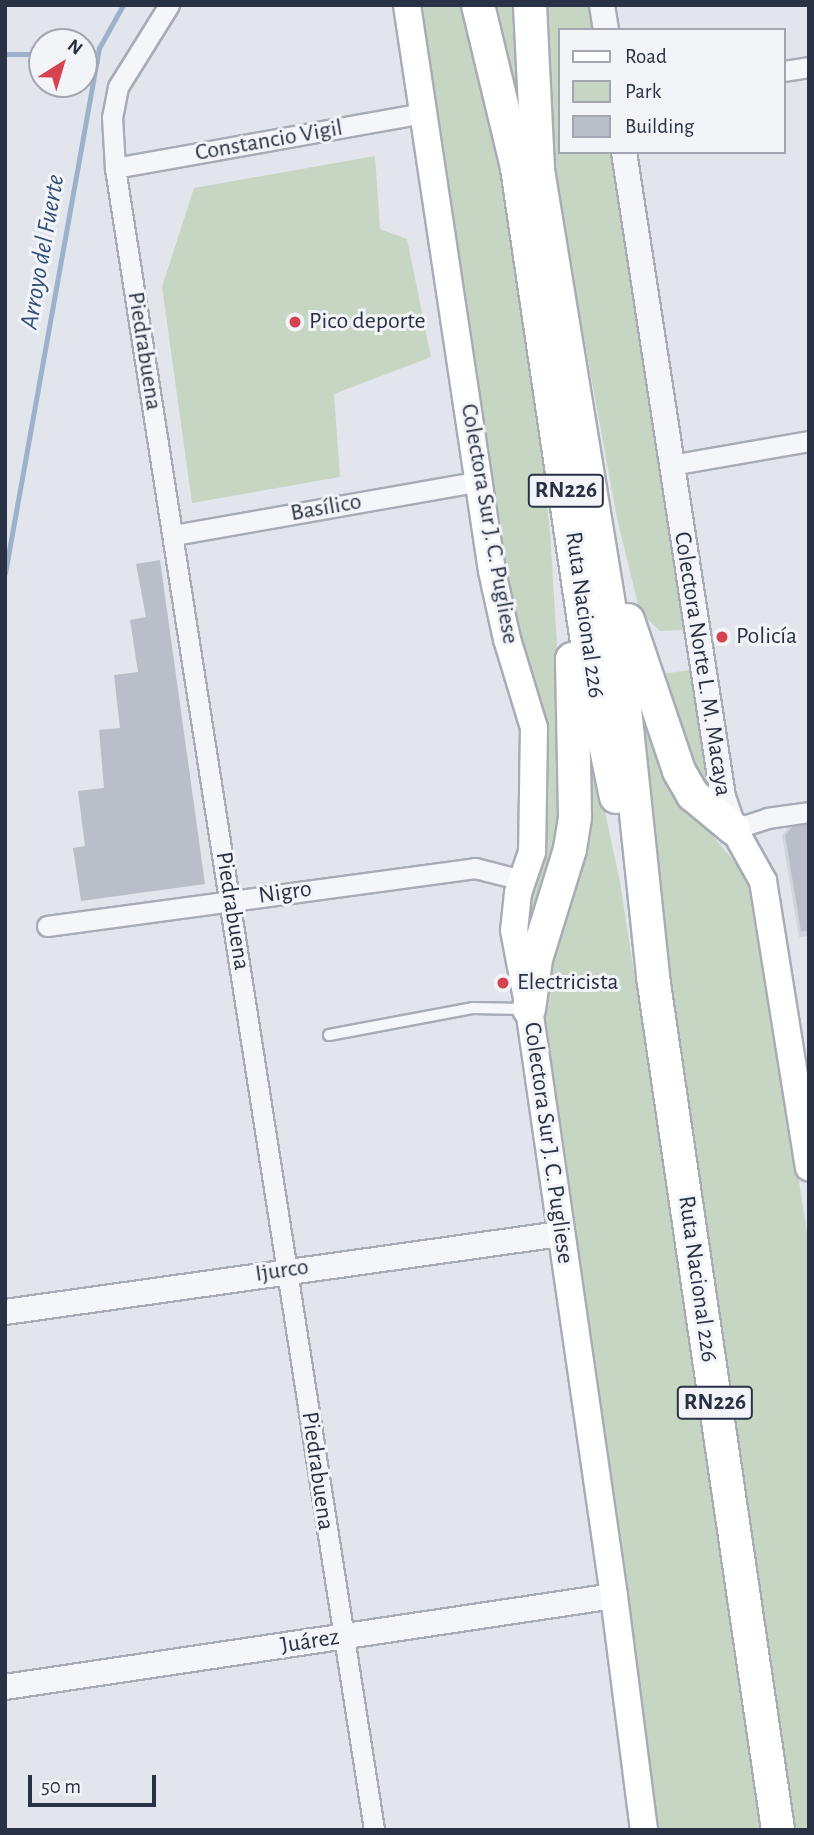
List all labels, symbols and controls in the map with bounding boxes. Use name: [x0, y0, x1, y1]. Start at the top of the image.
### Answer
north arrow: [28, 28, 98, 98]
legend: [558, 28, 786, 154]
text: N: [64, 36, 86, 59]
text: Road: [625, 46, 667, 67]
text: Park: [625, 81, 661, 102]
street label: Constancio Vigil: [193, 114, 345, 168]
text: Building: [625, 116, 694, 137]
water label: Arroyo del Fuerte: [14, 172, 72, 332]
street label: Piedrabuena: [120, 290, 168, 412]
place label: Pico deporte: [309, 308, 426, 336]
marker: Pico deporte: [287, 314, 303, 330]
street label: Colectora Sur J. C. Pugliese: [454, 402, 524, 646]
road number: RN226: [528, 471, 604, 510]
street label: Basílico: [288, 488, 364, 528]
street label: Ruta Nacional 226: [558, 530, 610, 700]
street label: Colectora Norte L. M. Macaya: [667, 530, 737, 798]
place label: Policía: [736, 623, 797, 651]
marker: Policía: [714, 629, 730, 645]
street label: Piedrabuena: [208, 850, 256, 972]
street label: Nigro: [257, 875, 313, 911]
place label: Electricista: [517, 969, 619, 997]
marker: Electricista: [495, 975, 511, 991]
street label: Colectora Sur J. C. Pugliese: [517, 1020, 579, 1266]
street label: Ruta Nacional 226: [671, 1194, 723, 1364]
street label: Ijurco: [253, 1253, 311, 1289]
road number: RN226: [676, 1384, 754, 1422]
street label: Piedrabuena: [294, 1410, 340, 1532]
street label: Juárez: [279, 1623, 341, 1661]
scale bar: [32, 1762, 159, 1806]
text: 50 m: [41, 1776, 81, 1797]

